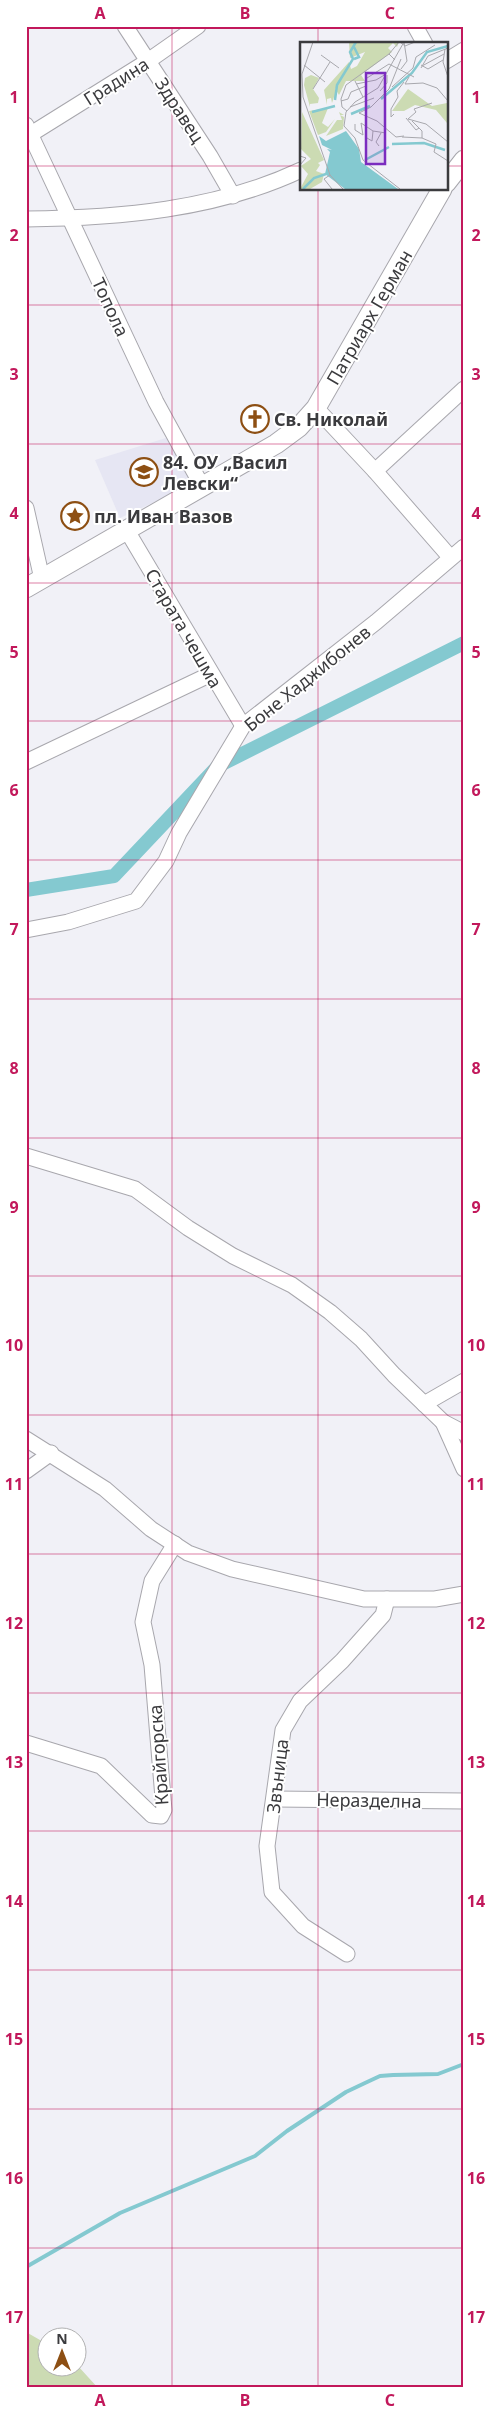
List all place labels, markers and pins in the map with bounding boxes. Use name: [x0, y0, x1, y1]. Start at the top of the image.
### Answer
church icon: Св. Николай: [240, 404, 270, 434]
place label: Св. Николай: [274, 407, 388, 431]
place label: 84. ОУ „Васил Левски“: [163, 450, 288, 495]
school or university icon: 84. ОУ „Васил Левски“: [129, 457, 159, 487]
place icon: пл. Иван Вазов: [60, 501, 90, 531]
place label: пл. Иван Вазов: [94, 504, 233, 528]

